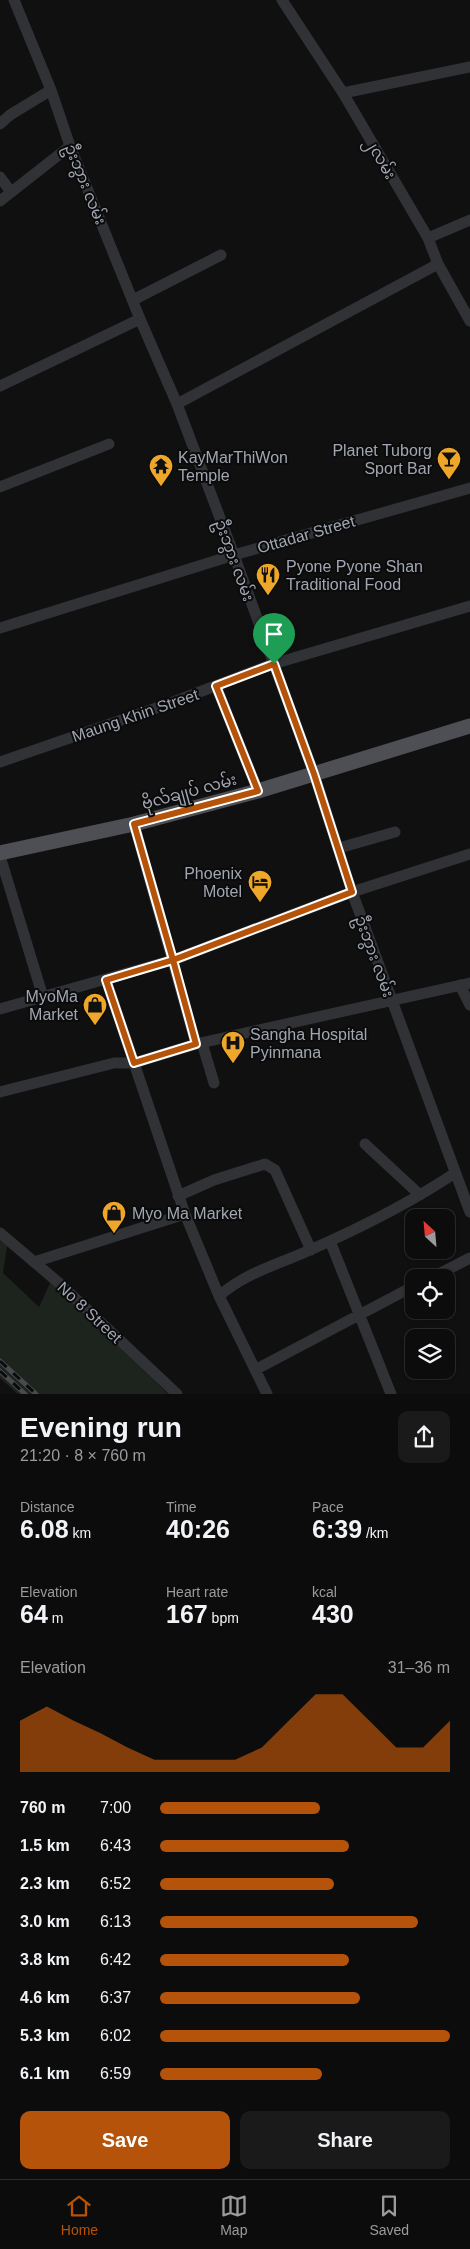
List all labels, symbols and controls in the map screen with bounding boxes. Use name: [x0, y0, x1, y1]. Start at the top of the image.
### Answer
street label: ၂လမ်း: [358, 133, 402, 185]
street label: ဦးဘွား လမ်း: [57, 140, 112, 229]
place label: Planet Tuborg Sport Bar: [332, 442, 433, 477]
bar icon: Planet Tuborg Sport Bar: [436, 446, 462, 480]
place label: KayMarThiWon Temple: [178, 449, 288, 484]
temple icon: KayMarThiWon Temple: [148, 453, 174, 487]
street label: Ottadar Street: [255, 512, 357, 557]
street label: ဦးဘွား လမ်း: [207, 516, 260, 605]
place label: Pyone Pyone Shan Traditional Food: [286, 558, 423, 593]
restaurant icon: Pyone Pyone Shan Traditional Food: [255, 562, 281, 596]
pin: [253, 613, 295, 664]
icon: arrive: [260, 620, 288, 648]
street label: Maung Khin Street: [70, 686, 201, 745]
street label: ဗိုလ်ချုပ် လမ်း: [139, 768, 240, 818]
place label: Phoenix Motel: [184, 865, 242, 900]
hotel icon: Phoenix Motel: [247, 869, 273, 903]
street label: ဦးဘွား လမ်း: [347, 912, 400, 1001]
place label: MyoMa Market: [26, 988, 79, 1023]
shop icon: MyoMa Market: [82, 992, 108, 1026]
place label: Sangha Hospital Pyinmana: [250, 1026, 367, 1061]
hospital icon: Sangha Hospital Pyinmana: [220, 1030, 246, 1064]
shop icon: Myo Ma Market: [101, 1200, 127, 1234]
place label: Myo Ma Market: [132, 1205, 243, 1222]
north arrow: [405, 1209, 455, 1259]
map controls: [405, 1209, 455, 1379]
button: locate: [405, 1269, 455, 1319]
street label: No 8 Street: [54, 1279, 125, 1347]
button: layers: [405, 1329, 455, 1379]
button: share: [398, 1411, 450, 1463]
text: Evening run: [20, 1412, 182, 1443]
text: 21:20 · 8 × 760 m: [20, 1447, 146, 1464]
text: Distance: [20, 1499, 74, 1515]
text: Time: [166, 1499, 197, 1515]
text: Pace: [312, 1499, 344, 1515]
text: 6.08: [20, 1515, 69, 1543]
text: 40:26: [166, 1515, 230, 1543]
text: 6:39: [312, 1515, 362, 1543]
text: km: [69, 1525, 91, 1541]
text: /km: [362, 1525, 389, 1541]
text: Elevation: [20, 1584, 78, 1600]
text: Heart rate: [166, 1584, 228, 1600]
text: kcal: [312, 1584, 337, 1600]
text: 64: [20, 1600, 48, 1628]
text: 167: [166, 1600, 208, 1628]
text: 430: [312, 1600, 354, 1628]
text: m: [48, 1610, 63, 1626]
text: bpm: [208, 1610, 239, 1626]
text: Elevation: [20, 1659, 86, 1676]
text: 31–36 m: [388, 1659, 450, 1676]
text: 760 m: [20, 1799, 65, 1816]
text: 7:00: [100, 1799, 131, 1816]
text: 1.5 km: [20, 1837, 70, 1854]
text: 6:43: [100, 1837, 131, 1854]
text: 2.3 km: [20, 1875, 70, 1892]
text: 6:52: [100, 1875, 131, 1892]
text: 3.0 km: [20, 1913, 70, 1930]
text: 6:13: [100, 1913, 131, 1930]
text: 3.8 km: [20, 1951, 70, 1968]
text: 6:42: [100, 1951, 131, 1968]
text: 4.6 km: [20, 1989, 70, 2006]
text: 6:37: [100, 1989, 131, 2006]
text: 5.3 km: [20, 2027, 70, 2044]
text: 6:02: [100, 2027, 131, 2044]
text: 6.1 km: [20, 2065, 70, 2082]
text: 6:59: [100, 2065, 131, 2082]
button: Save: [20, 2111, 230, 2169]
button: Share: [240, 2111, 450, 2169]
tab: Home: [61, 2192, 98, 2238]
tab: Map: [220, 2192, 248, 2238]
tab: Saved: [369, 2192, 409, 2238]

